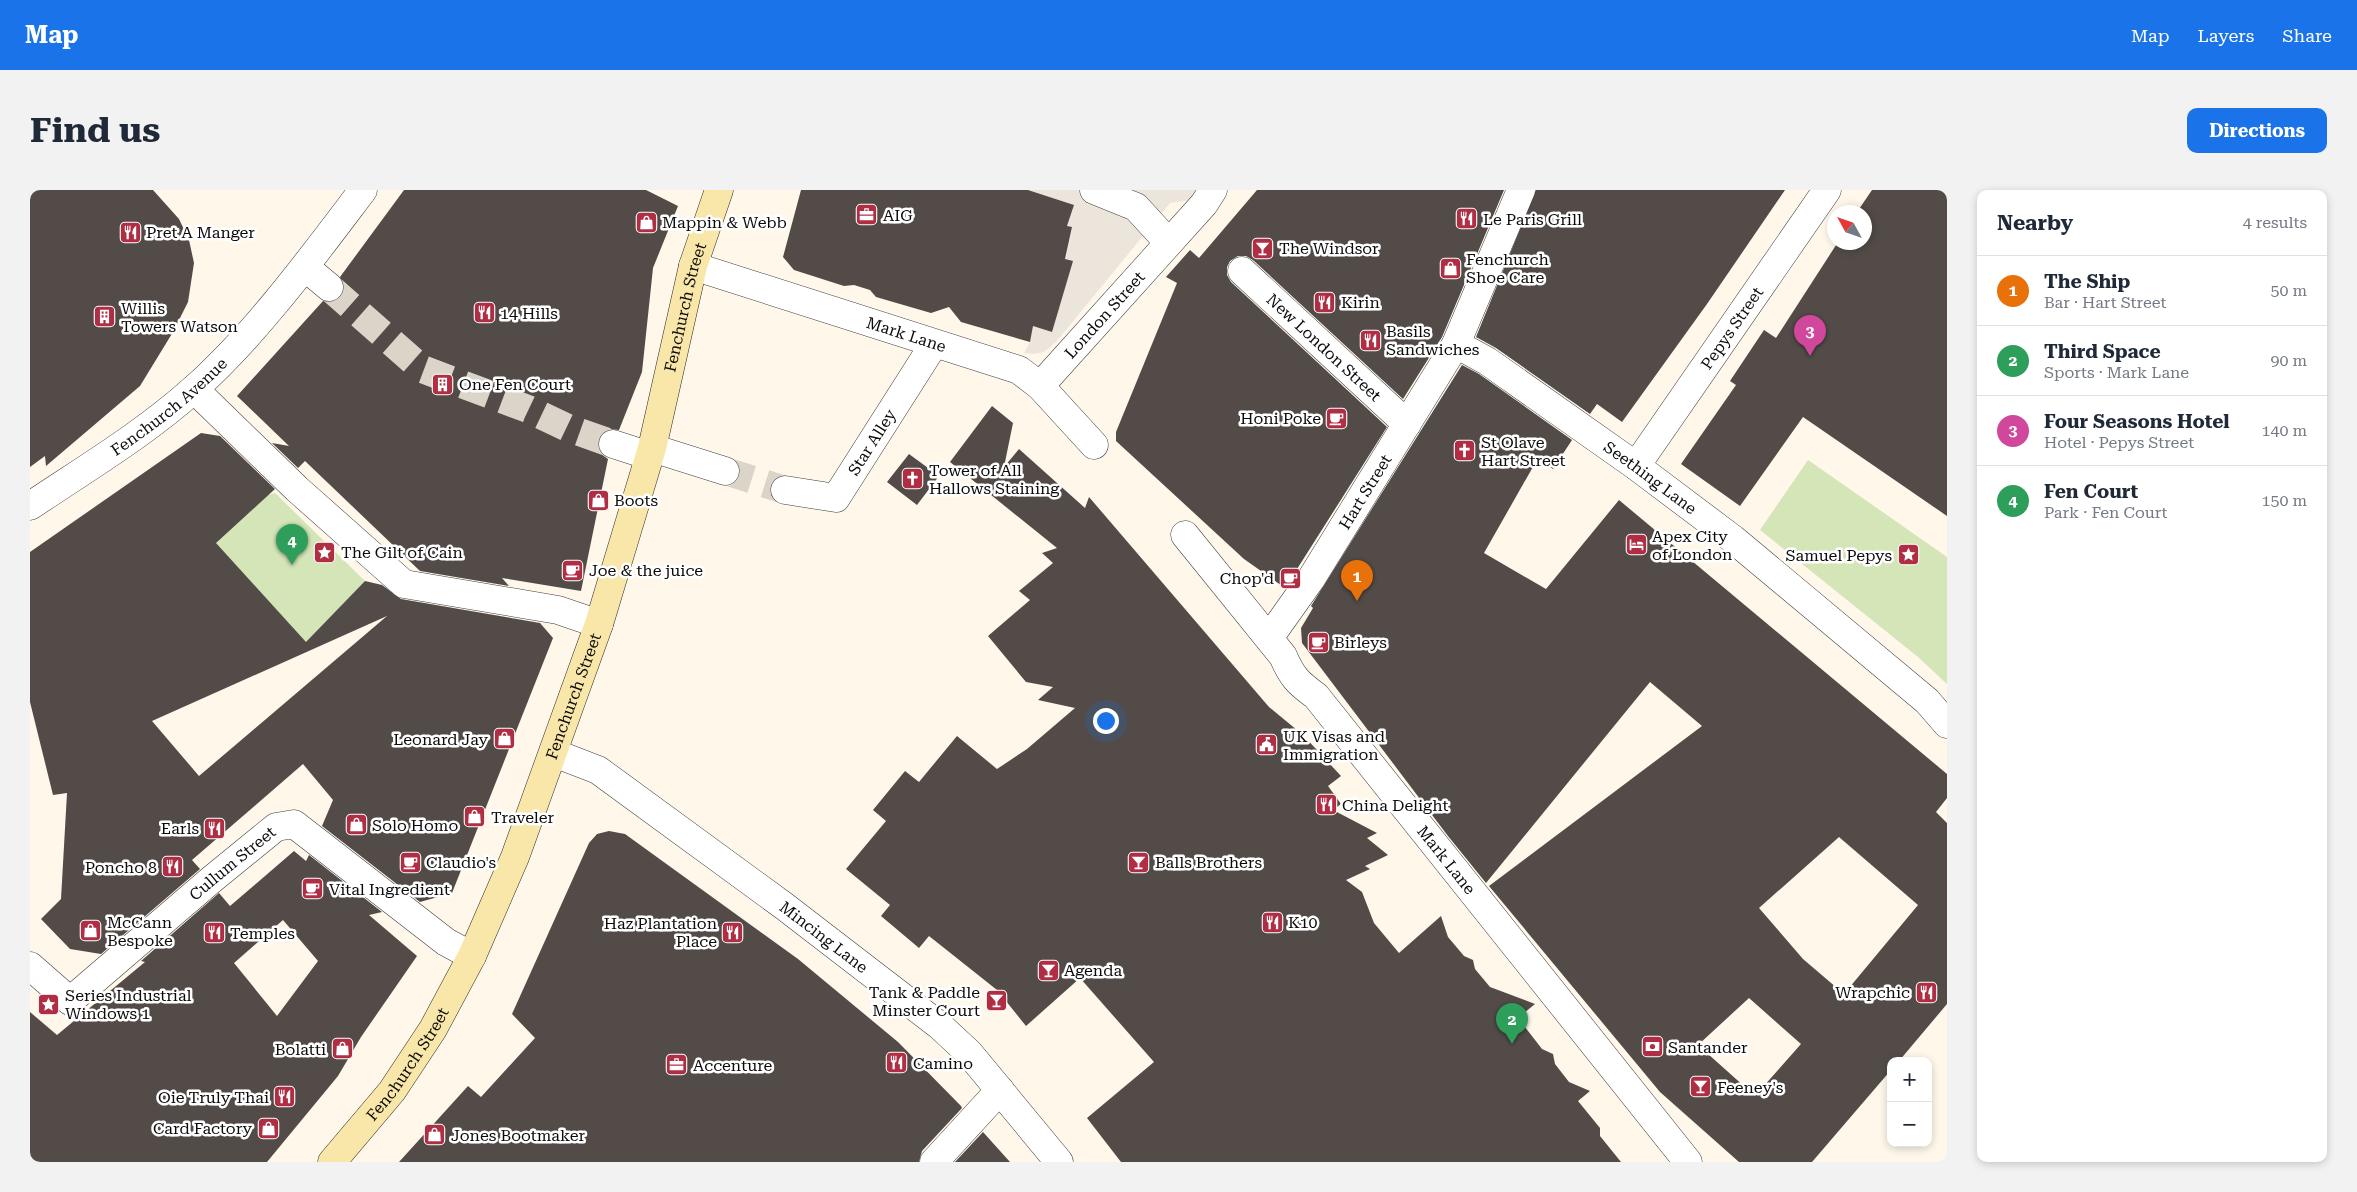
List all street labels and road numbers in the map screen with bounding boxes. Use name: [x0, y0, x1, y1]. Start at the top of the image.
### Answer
street label: Fenchurch Street: [660, 240, 710, 374]
street label: London Street: [1061, 268, 1149, 362]
street label: Pepys Street: [1697, 283, 1767, 373]
street label: New London Street: [1263, 290, 1385, 405]
street label: Mark Lane: [864, 313, 949, 356]
street label: Fenchurch Avenue: [107, 354, 231, 460]
street label: Star Alley: [844, 405, 900, 479]
street label: Seething Lane: [1600, 437, 1700, 518]
street label: Hart Street: [1335, 451, 1396, 533]
street label: Fenchurch Street: [542, 631, 605, 762]
street label: Cullum Street: [185, 822, 279, 904]
street label: Mark Lane: [1413, 822, 1480, 898]
street label: Mincing Lane: [776, 897, 872, 977]
street label: Fenchurch Street: [362, 1004, 453, 1124]

